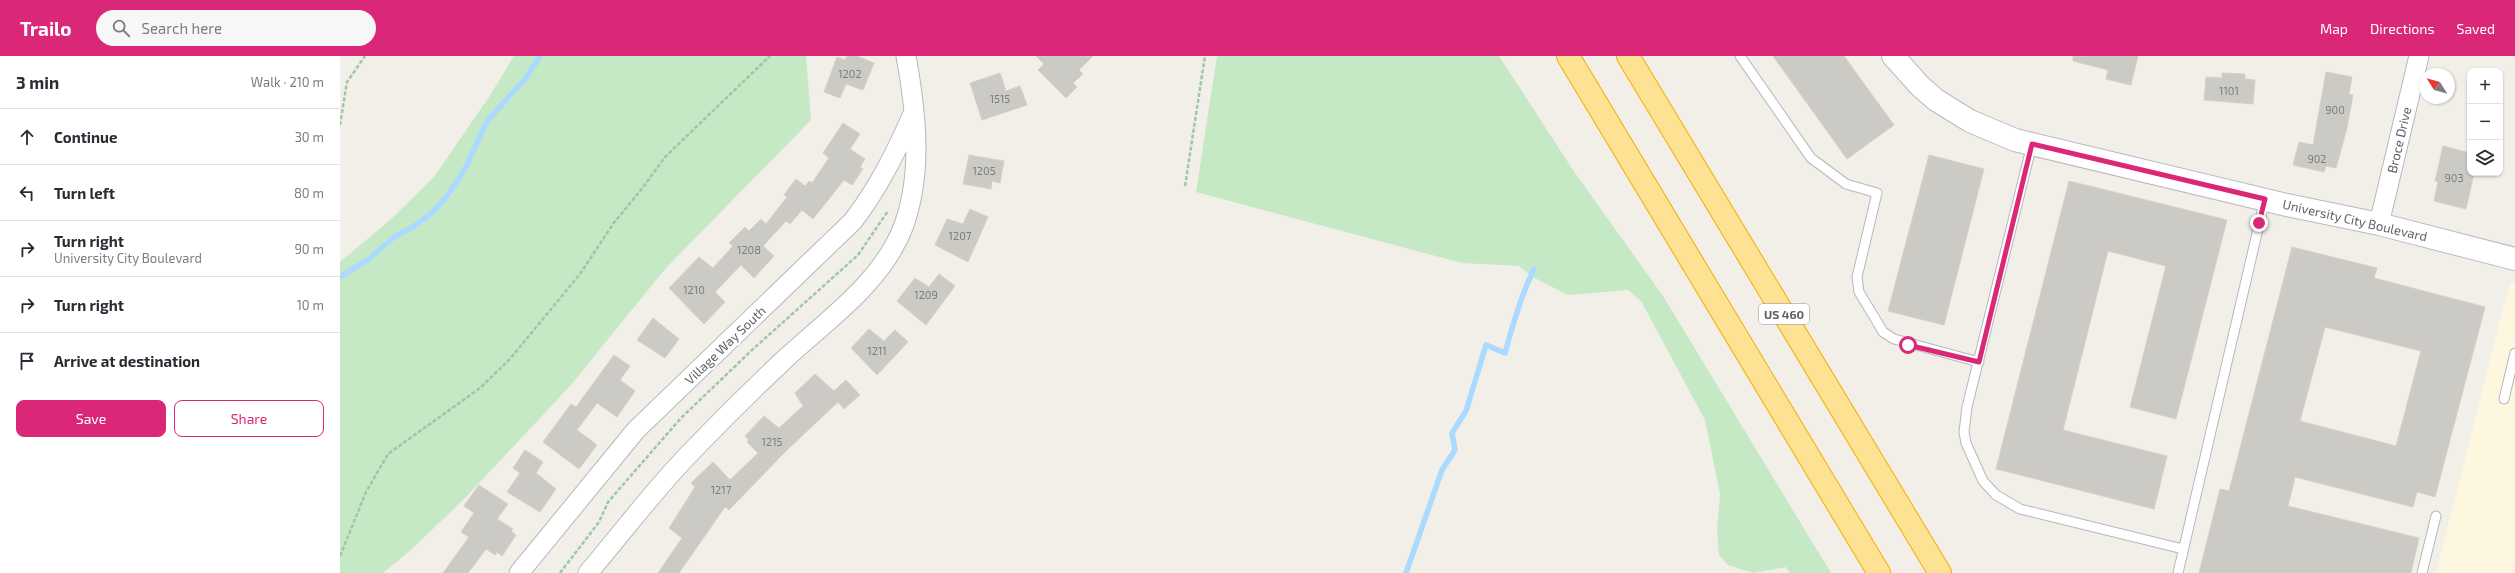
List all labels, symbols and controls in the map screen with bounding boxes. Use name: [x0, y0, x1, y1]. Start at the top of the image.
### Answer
search box: [96, 10, 376, 46]
text: Trailo: [20, 17, 72, 40]
icon: search: [110, 17, 132, 39]
text: Search here: [142, 19, 222, 37]
text: Map: [2320, 20, 2348, 37]
text: Directions: [2370, 20, 2435, 37]
text: Saved: [2457, 20, 2495, 37]
house number: 1202: [838, 67, 862, 80]
north arrow: [2419, 68, 2455, 104]
map controls: [2467, 68, 2503, 176]
button: +: [2467, 68, 2503, 104]
text: 3 min: [16, 72, 59, 92]
text: Walk · 210 m: [251, 74, 324, 90]
house number: 1101: [2219, 84, 2239, 97]
house number: 1515: [990, 92, 1010, 105]
house number: 900: [2325, 103, 2345, 116]
button: −: [2467, 104, 2503, 140]
street label: Broce Drive: [2384, 105, 2414, 175]
icon: ahead: [16, 126, 38, 148]
text: Continue: [54, 128, 117, 146]
text: 30 m: [295, 129, 324, 145]
button: layers: [2467, 140, 2503, 176]
house number: 902: [2307, 152, 2327, 165]
house number: 1205: [972, 164, 996, 177]
house number: 903: [2444, 171, 2464, 184]
icon: left: [16, 182, 38, 204]
text: Turn left: [54, 184, 115, 202]
text: 80 m: [294, 185, 324, 201]
street label: University City Boulevard: [2281, 196, 2429, 244]
route end: [2250, 214, 2268, 232]
house number: 1207: [949, 229, 972, 242]
text: Turn right: [54, 232, 124, 250]
icon: right: [16, 238, 38, 260]
text: 90 m: [294, 241, 324, 257]
house number: 1208: [737, 243, 761, 256]
text: University City Boulevard: [54, 250, 202, 266]
house number: 1210: [683, 283, 705, 296]
house number: 1209: [914, 288, 938, 301]
icon: right: [16, 294, 38, 316]
text: Turn right: [54, 296, 124, 314]
text: 10 m: [297, 297, 324, 313]
street label: Village Way South: [681, 302, 769, 388]
road number: US 460: [1759, 304, 1809, 324]
route start: [1899, 336, 1917, 354]
house number: 1211: [867, 344, 887, 357]
icon: arrive: [16, 350, 38, 372]
text: Arrive at destination: [54, 352, 200, 370]
button: Save: [16, 400, 166, 437]
button: Share: [174, 400, 324, 437]
house number: 1215: [762, 435, 783, 448]
house number: 1217: [711, 483, 732, 496]

